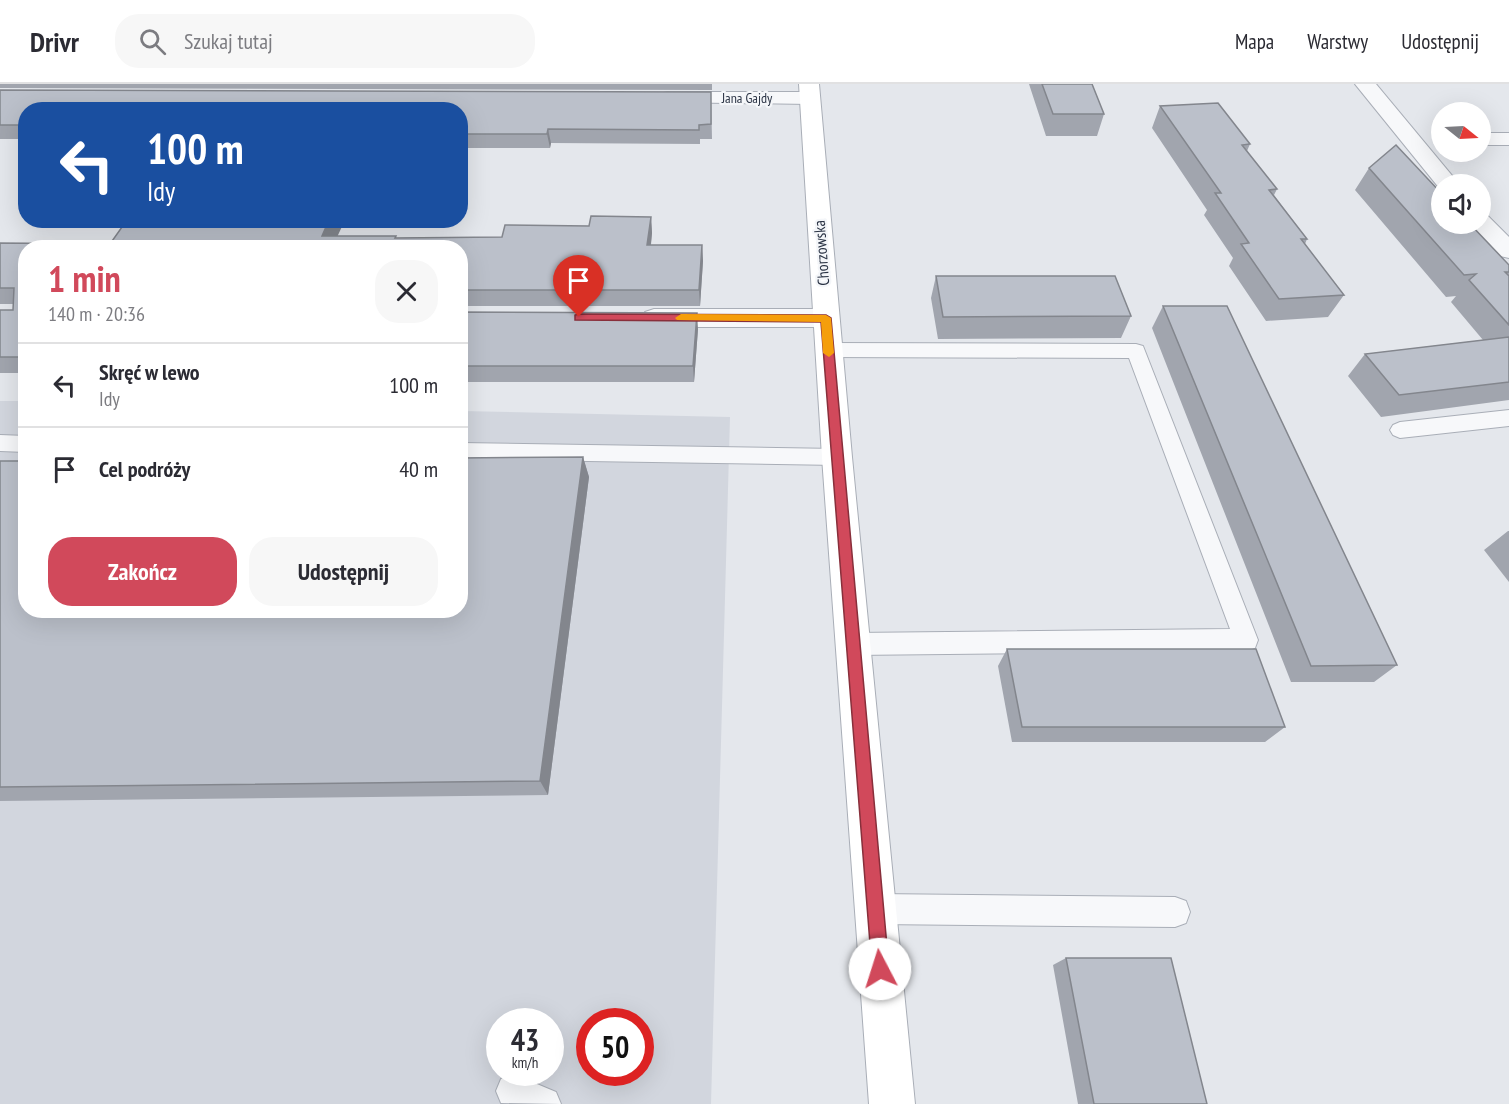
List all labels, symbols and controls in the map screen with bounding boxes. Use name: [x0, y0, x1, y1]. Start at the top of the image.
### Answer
search box: [115, 14, 535, 68]
text: Drivr: [30, 23, 79, 60]
icon: search: [136, 25, 169, 58]
text: Szukaj tutaj: [184, 27, 273, 55]
text: Mapa: [1235, 28, 1274, 55]
text: Warstwy: [1307, 28, 1368, 55]
text: Udostępnij: [1401, 28, 1479, 55]
street label: Jana Gajdy: [721, 89, 773, 107]
north arrow: [1431, 102, 1491, 162]
map controls: [1431, 102, 1491, 234]
text: 100 m: [147, 121, 244, 176]
icon: left: [48, 126, 126, 204]
text: Idy: [147, 174, 175, 208]
button: sound: [1431, 174, 1491, 234]
street label: Chorzowska: [809, 220, 833, 286]
text: 1 min: [48, 255, 121, 302]
pin: [553, 255, 604, 317]
button: close: [375, 260, 438, 323]
icon: arrive: [562, 264, 595, 297]
text: 140 m · 20:36: [48, 301, 145, 327]
text: Skręć w lewo: [99, 358, 200, 386]
icon: left: [48, 369, 81, 402]
text: 100 m: [389, 371, 438, 399]
text: Idy: [99, 386, 120, 412]
icon: arrive: [48, 453, 81, 486]
text: Cel podróży: [99, 455, 190, 483]
text: 40 m: [399, 455, 438, 483]
button: Zakończ: [48, 537, 237, 606]
button: Udostępnij: [249, 537, 438, 606]
position arrow: [848, 937, 912, 1001]
speed limit sign: 50: [576, 1008, 654, 1086]
text: 43: [511, 1020, 539, 1059]
text: km/h: [512, 1053, 538, 1072]

